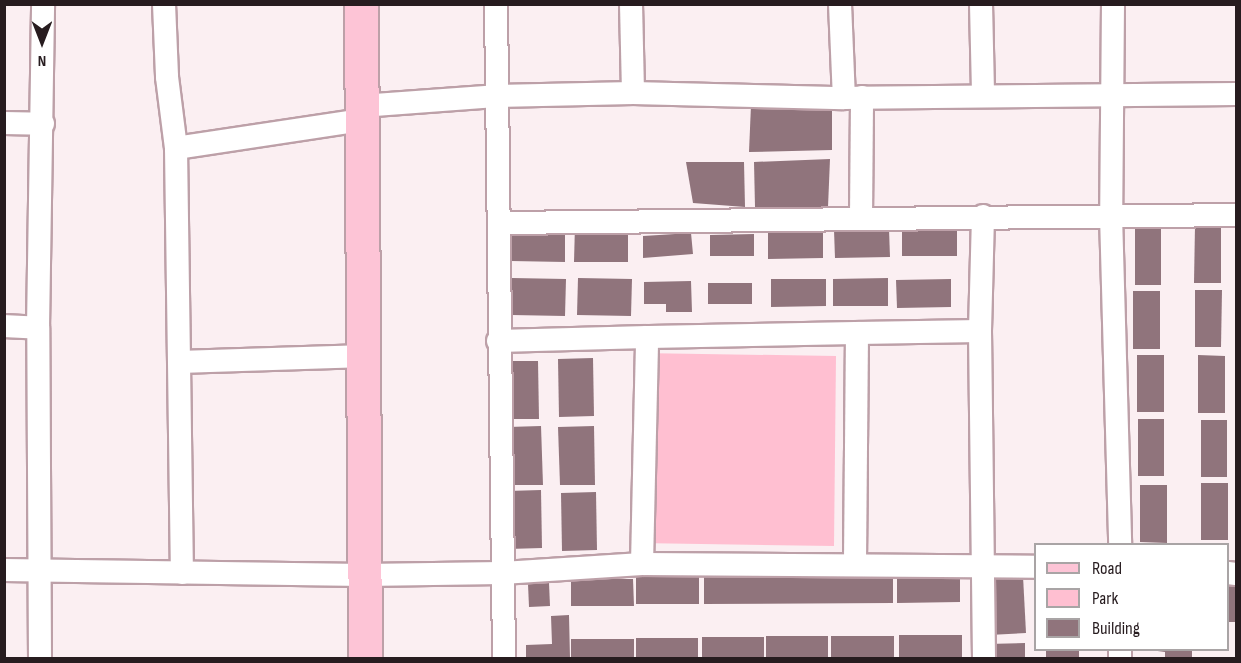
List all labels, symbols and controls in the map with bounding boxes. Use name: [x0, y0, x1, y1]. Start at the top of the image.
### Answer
north arrow: [12, 12, 72, 72]
text: N: [38, 51, 46, 70]
legend: [1034, 543, 1229, 651]
text: Road: [1092, 558, 1122, 579]
text: Park: [1092, 588, 1118, 609]
text: Building: [1092, 618, 1140, 639]

